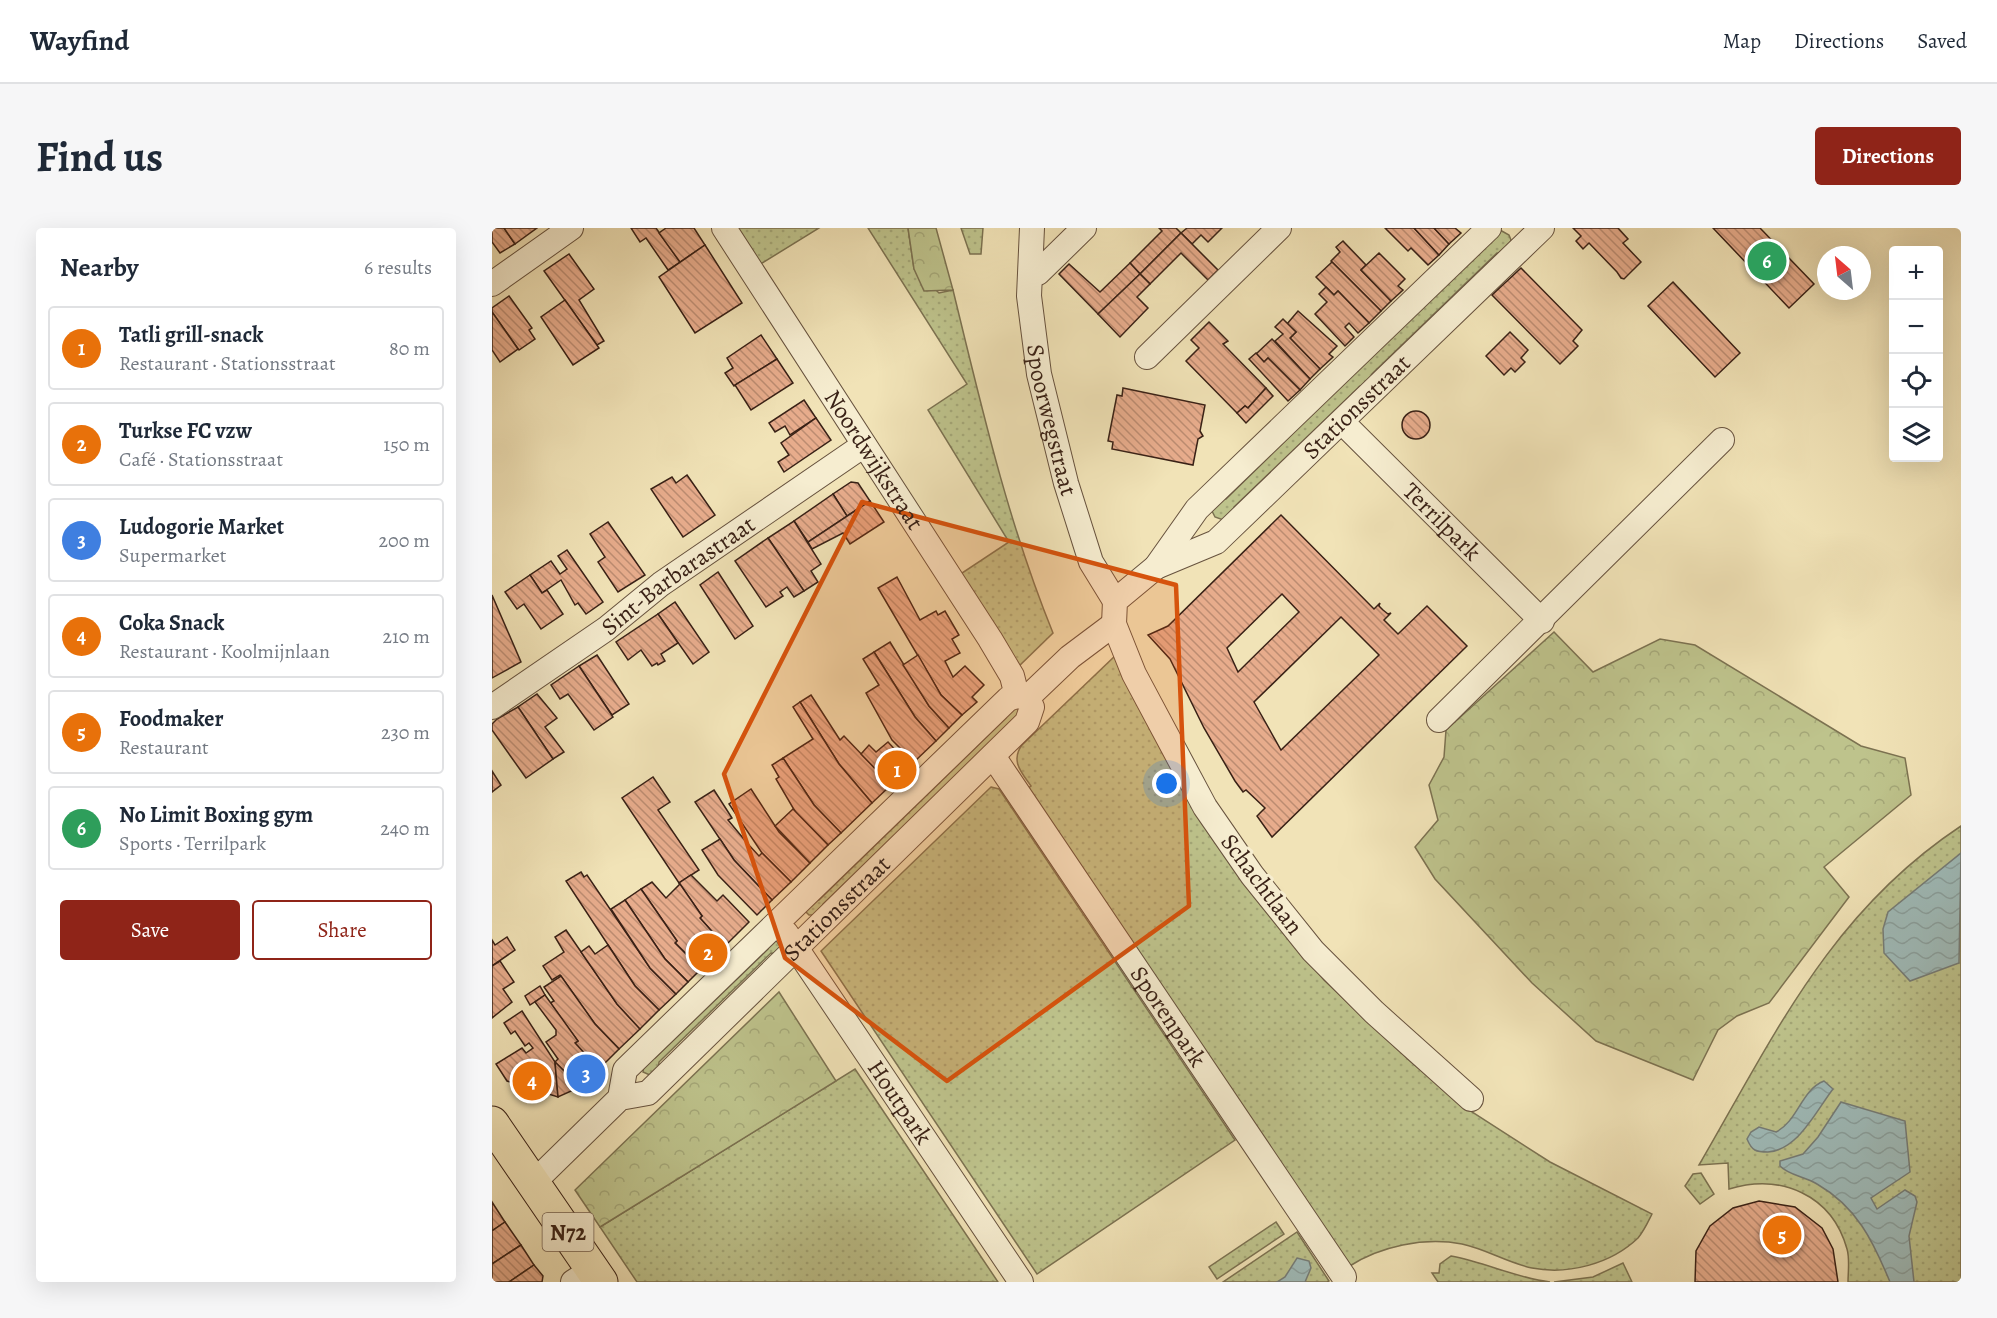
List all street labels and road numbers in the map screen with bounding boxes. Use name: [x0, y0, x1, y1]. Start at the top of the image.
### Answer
street label: Spoorwegstraat: [1019, 342, 1085, 500]
street label: Stationsstraat: [1296, 347, 1417, 466]
street label: Noordwijkstraat: [817, 383, 931, 536]
street label: Terrilpark: [1396, 475, 1488, 568]
street label: Sint-Barbarastraat: [594, 508, 761, 643]
street label: Schachtlaan: [1213, 827, 1311, 941]
street label: Stationsstraat: [776, 849, 897, 968]
street label: Sporenpark: [1123, 960, 1214, 1073]
street label: Houtpark: [860, 1054, 940, 1151]
road number: N72: [542, 1213, 593, 1251]

